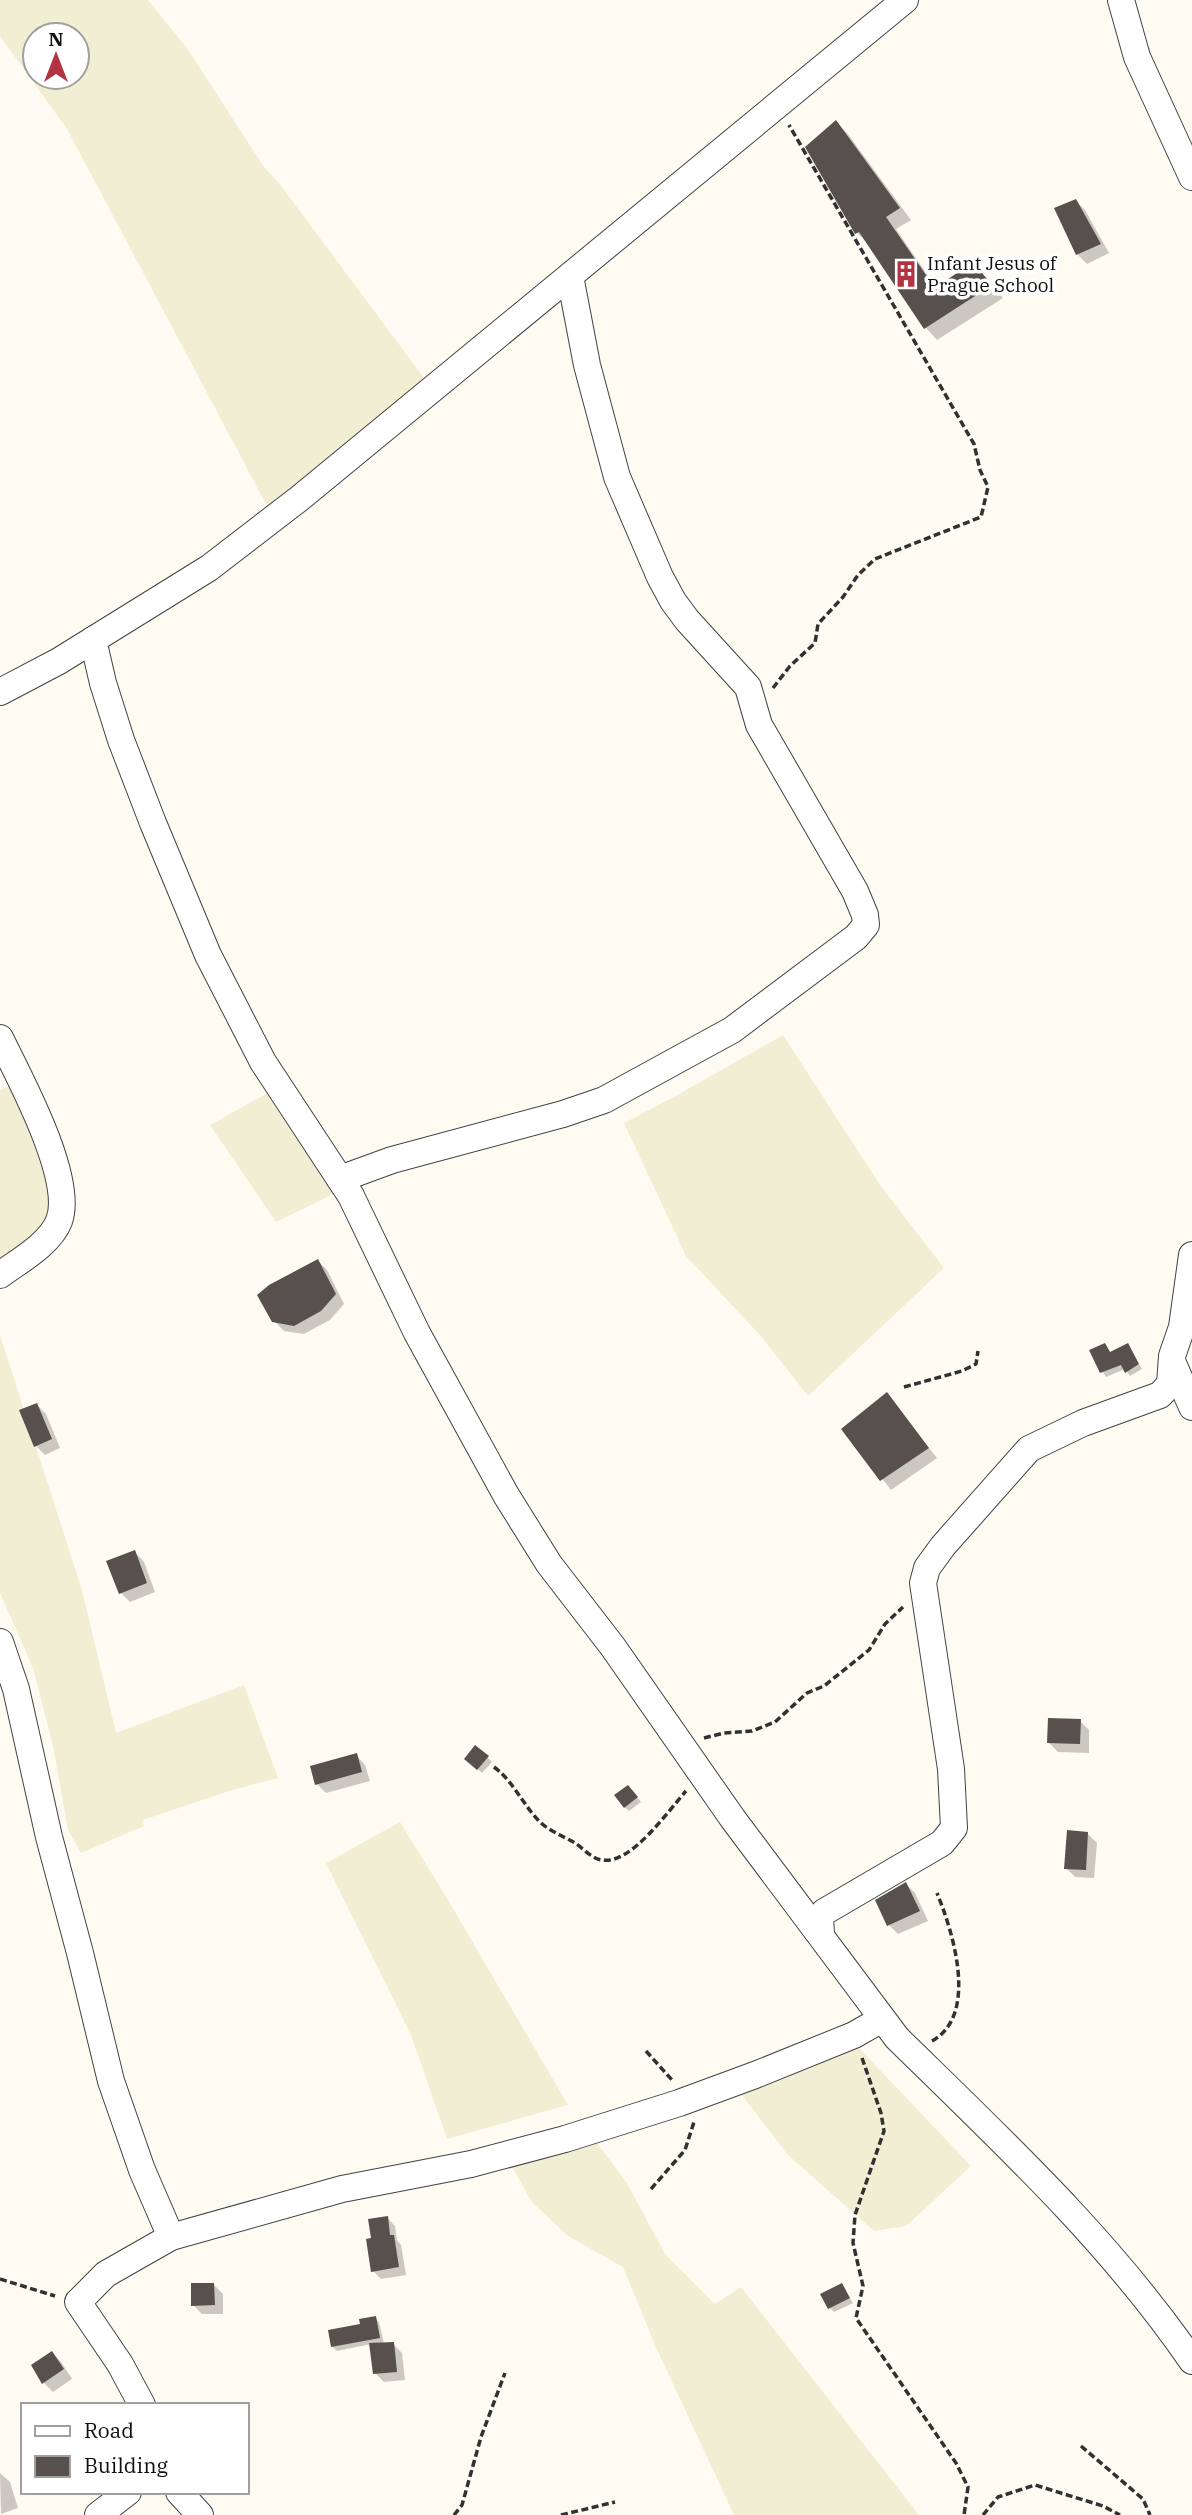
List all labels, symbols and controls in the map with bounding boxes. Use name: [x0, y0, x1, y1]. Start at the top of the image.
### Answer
north arrow: [21, 21, 91, 91]
text: N: [48, 27, 64, 51]
place label: Infant Jesus of Prague School: [927, 251, 1058, 297]
building icon: Infant Jesus of Prague School: [891, 259, 921, 289]
legend: [21, 2403, 248, 2494]
text: Road: [84, 2416, 134, 2444]
text: Building: [84, 2451, 169, 2479]

